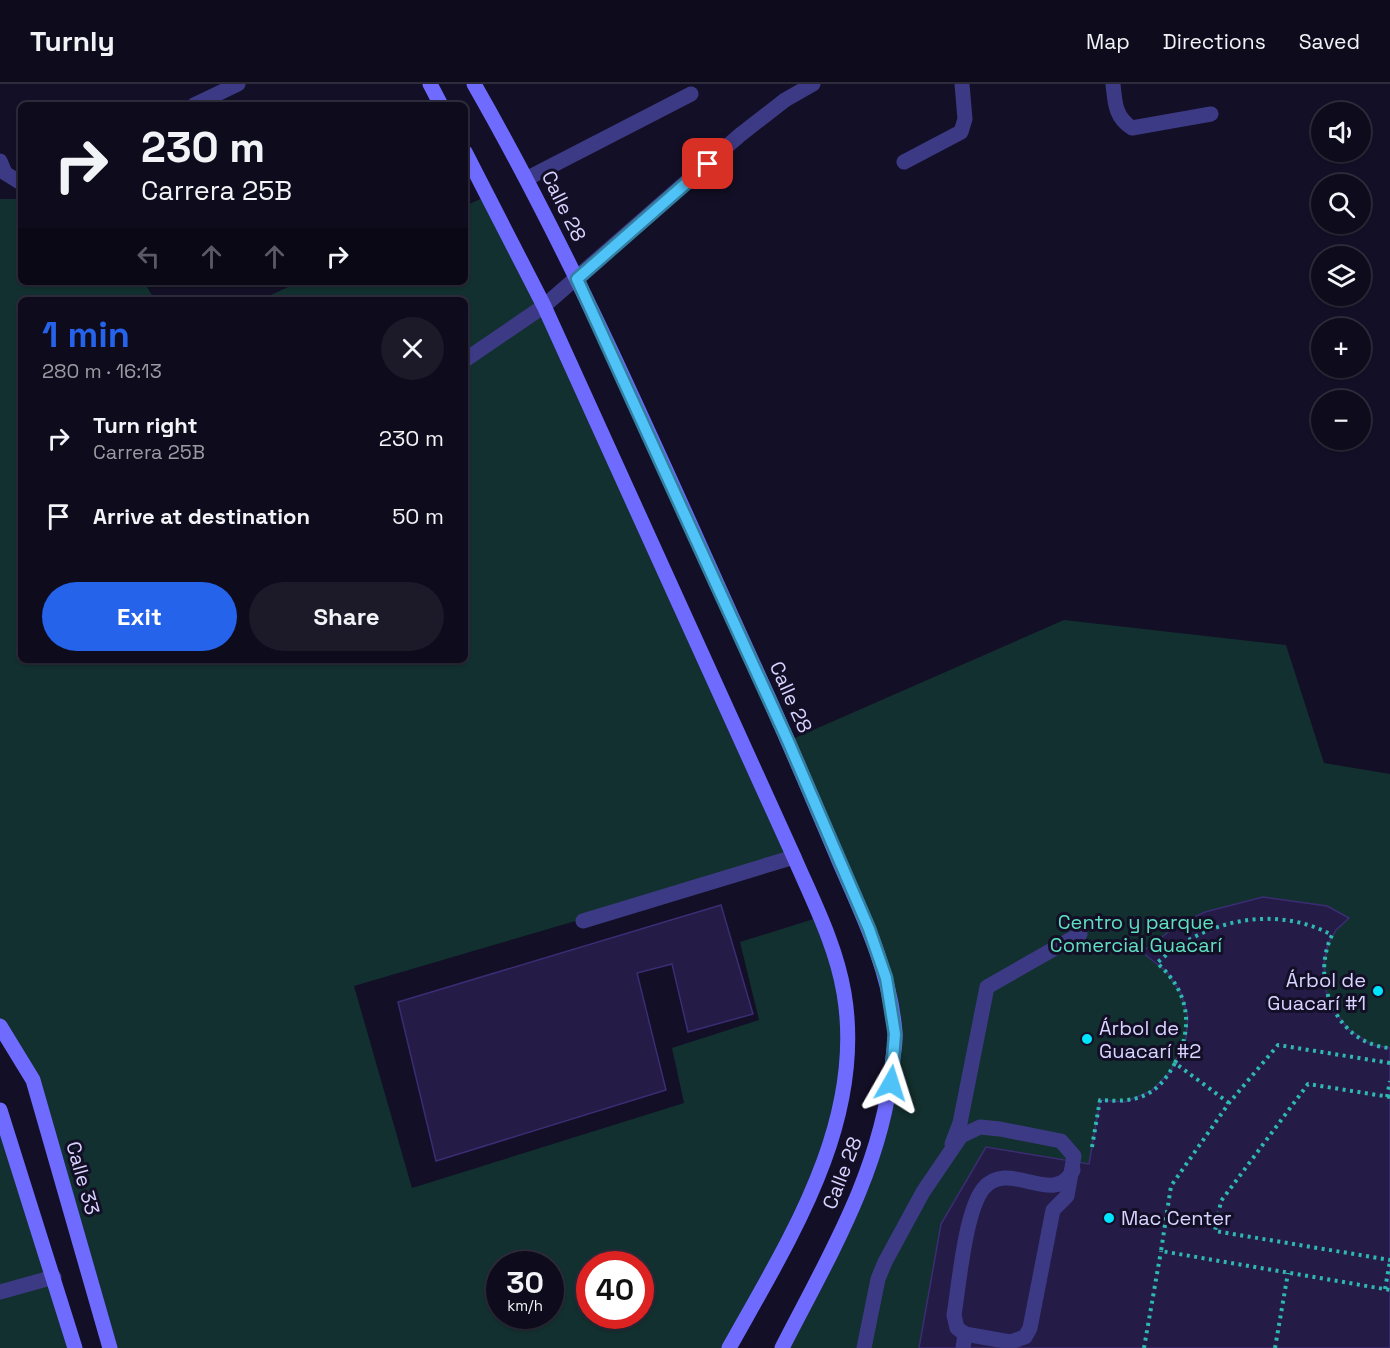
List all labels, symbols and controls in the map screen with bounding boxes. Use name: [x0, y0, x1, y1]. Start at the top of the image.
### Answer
text: Turnly: [30, 23, 115, 59]
text: Map: [1086, 28, 1130, 55]
text: Directions: [1163, 28, 1266, 55]
text: Saved: [1299, 28, 1360, 55]
map controls: [1311, 102, 1371, 450]
button: sound: [1311, 102, 1371, 162]
text: 230 m: [141, 121, 265, 174]
icon: right: [42, 126, 120, 204]
pin: [682, 138, 733, 189]
icon: arrive: [691, 147, 724, 180]
street label: Calle 28: [536, 166, 592, 246]
text: Carrera 25B: [141, 173, 292, 208]
button: search: [1311, 174, 1371, 234]
icon: left: [132, 240, 165, 273]
icon: ahead: [195, 240, 228, 273]
icon: ahead: [258, 240, 291, 273]
icon: right: [321, 240, 354, 273]
button: layers: [1311, 246, 1371, 306]
text: 1 min: [42, 312, 130, 358]
button: close: [381, 317, 444, 380]
button: +: [1311, 318, 1371, 378]
text: 280 m · 16:13: [42, 358, 162, 384]
button: −: [1311, 390, 1371, 450]
text: Turn right: [93, 411, 198, 439]
icon: right: [42, 422, 75, 455]
text: 230 m: [379, 424, 444, 452]
text: Carrera 25B: [93, 439, 205, 465]
icon: arrive: [42, 500, 75, 533]
text: Arrive at destination: [93, 502, 310, 530]
text: 50 m: [392, 502, 444, 530]
button: Exit: [42, 582, 237, 651]
button: Share: [249, 582, 444, 651]
street label: Calle 28: [764, 657, 818, 737]
park label: Centro y parque Comercial Guacarí: [1050, 909, 1222, 958]
place label: Árbol de Guacarí #1: [1267, 967, 1366, 1016]
marker: Árbol de Guacarí #1: [1371, 984, 1385, 998]
place label: Árbol de Guacarí #2: [1099, 1015, 1201, 1064]
marker: Árbol de Guacarí #2: [1080, 1032, 1094, 1046]
position arrow: [859, 1051, 923, 1115]
street label: Calle 28: [816, 1133, 868, 1213]
street label: Calle 33: [60, 1138, 106, 1218]
place label: Mac Center: [1121, 1205, 1232, 1231]
marker: Mac Center: [1102, 1211, 1116, 1225]
speed limit sign: 40: [576, 1251, 654, 1329]
text: 30: [506, 1263, 544, 1302]
text: km/h: [507, 1296, 543, 1315]

